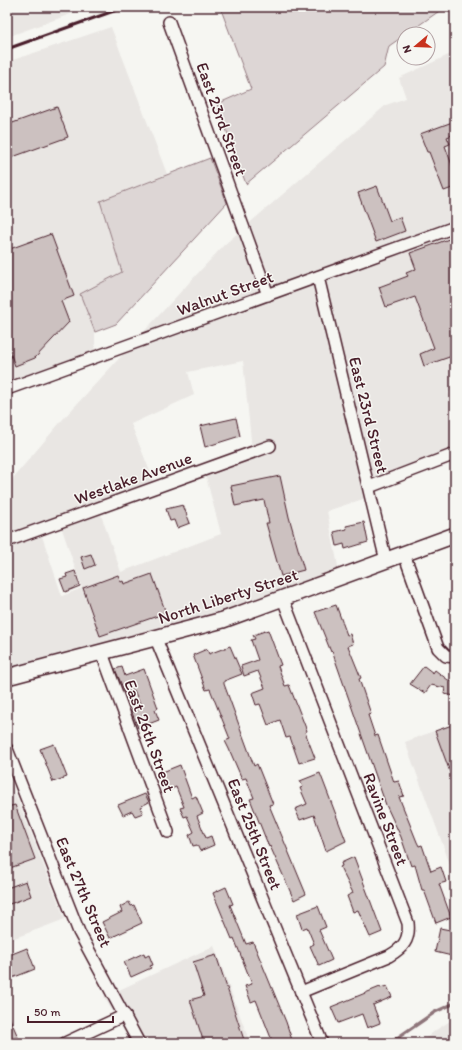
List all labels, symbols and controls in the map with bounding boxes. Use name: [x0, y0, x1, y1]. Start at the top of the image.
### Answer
north arrow: [396, 26, 436, 66]
text: N: [400, 43, 414, 55]
street label: East 23rd Street: [192, 59, 252, 179]
street label: Walnut Street: [174, 266, 276, 320]
street label: East 23rd Street: [345, 355, 393, 475]
street label: Westlake Avenue: [71, 447, 195, 509]
street label: North Liberty Street: [155, 564, 301, 628]
street label: East 26th Street: [120, 677, 180, 795]
street label: Ravine Street: [359, 770, 413, 869]
street label: East 25th Street: [224, 775, 286, 893]
street label: East 27th Street: [52, 834, 116, 950]
scale bar: [28, 998, 113, 1024]
text: 50 m: [34, 1005, 60, 1019]

